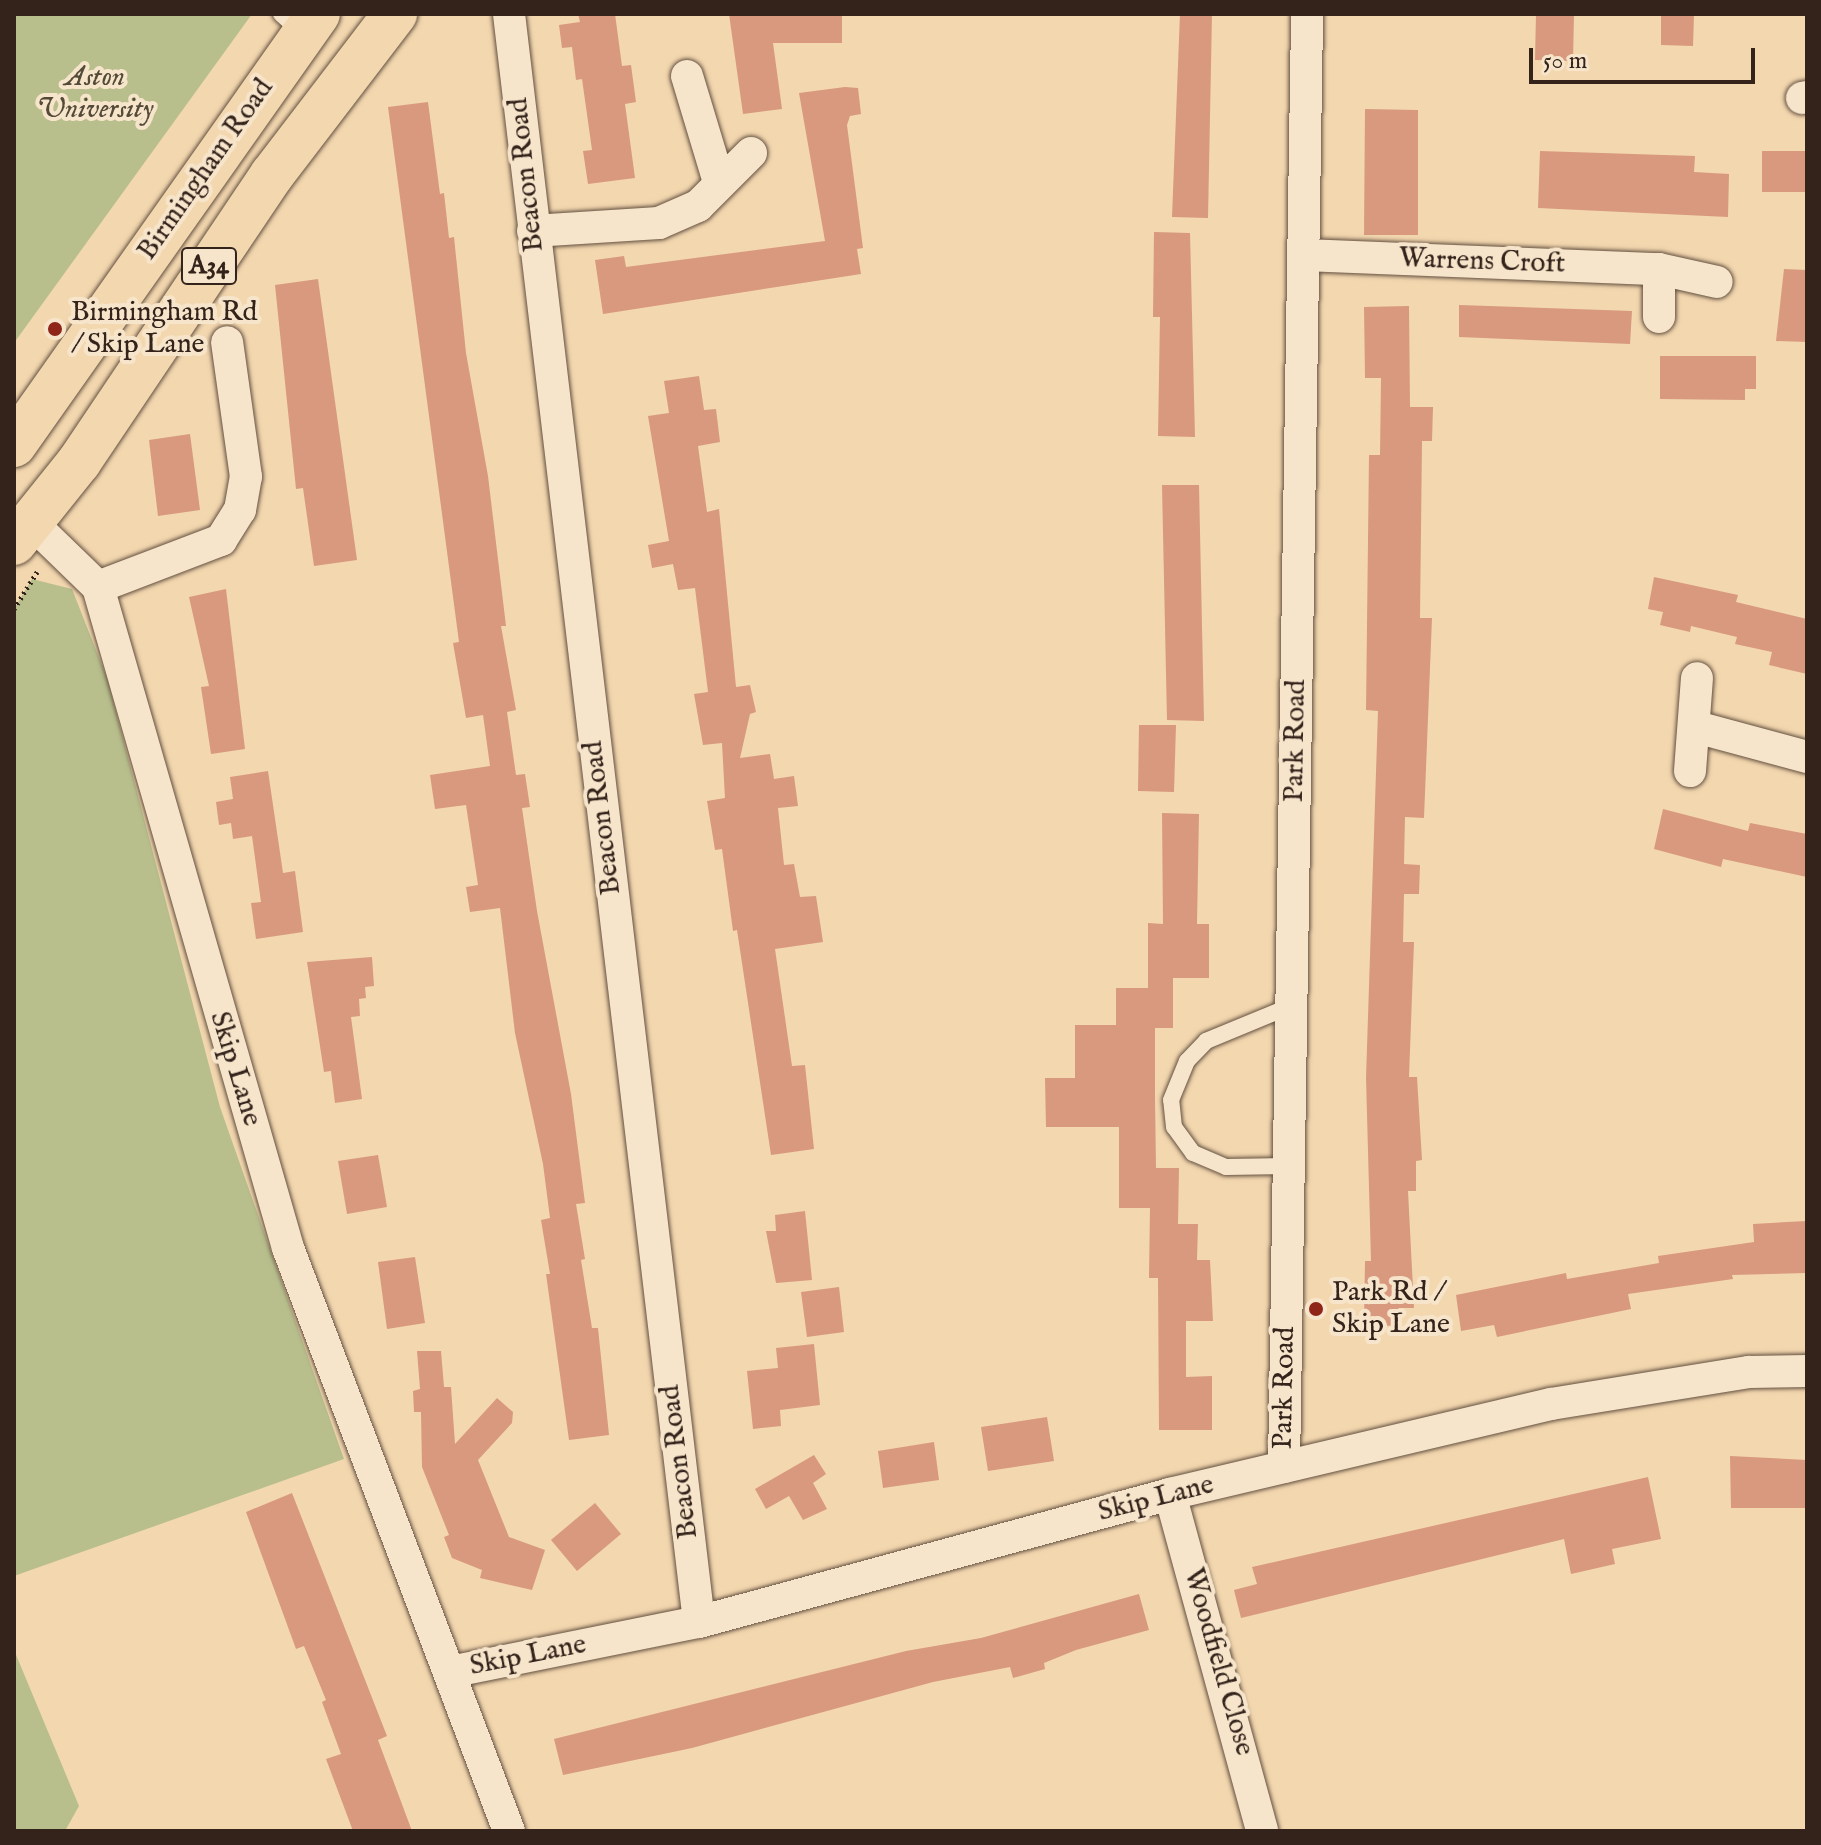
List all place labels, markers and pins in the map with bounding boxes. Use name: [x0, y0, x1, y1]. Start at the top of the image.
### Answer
place label: Birmingham Rd / Skip Lane: [71, 296, 257, 362]
marker: Birmingham Rd / Skip Lane: [46, 320, 64, 338]
place label: Park Rd / Skip Lane: [1332, 1276, 1450, 1342]
marker: Park Rd / Skip Lane: [1307, 1300, 1325, 1318]

